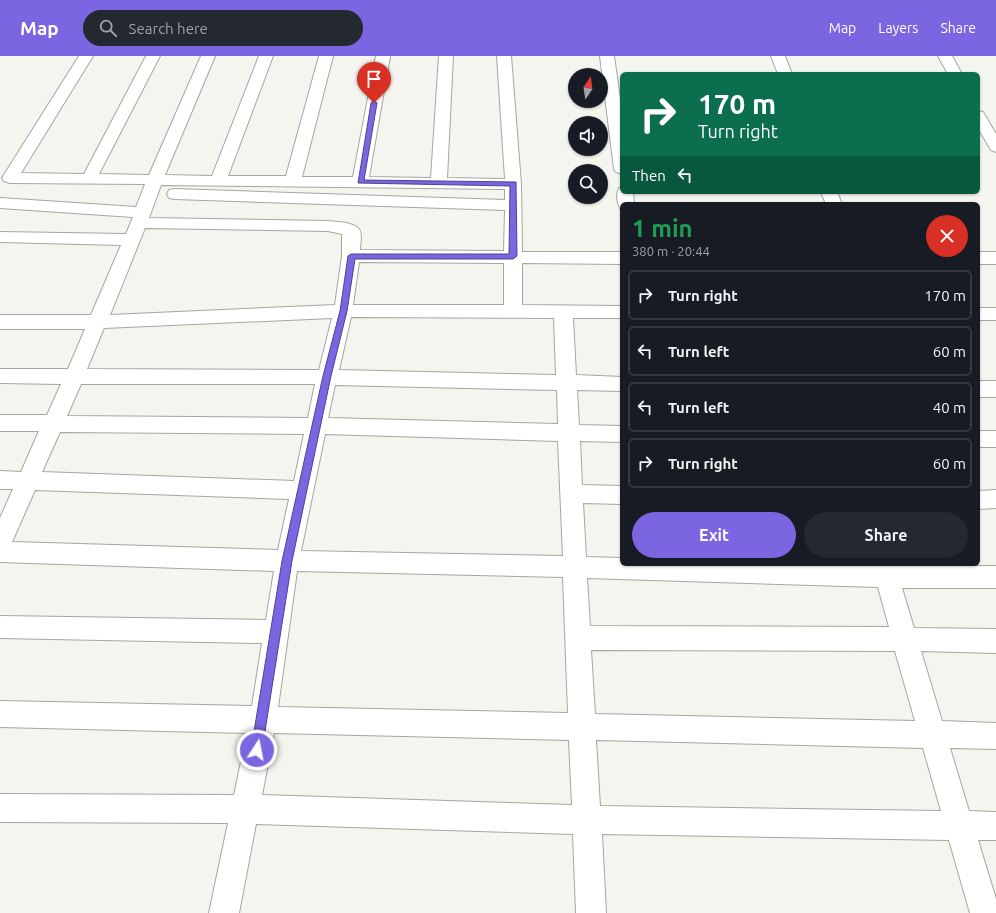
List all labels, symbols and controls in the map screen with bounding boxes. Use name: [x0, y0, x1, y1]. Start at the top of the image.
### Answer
search box: [83, 10, 363, 46]
text: Map: [20, 17, 59, 39]
icon: search: [97, 17, 119, 39]
text: Search here: [129, 20, 208, 37]
text: Map: [829, 20, 856, 36]
text: Layers: [878, 20, 918, 36]
text: Share: [940, 20, 976, 36]
pin: [357, 62, 391, 103]
icon: arrive: [363, 68, 385, 90]
north arrow: [568, 68, 608, 108]
map controls: [568, 68, 608, 204]
icon: right: [632, 88, 684, 140]
text: 170 m: [698, 88, 776, 119]
button: sound: [568, 116, 608, 156]
text: Turn right: [698, 121, 778, 141]
button: search: [568, 164, 608, 204]
icon: left: [674, 164, 696, 186]
text: Then: [632, 167, 666, 184]
text: 1 min: [632, 215, 693, 242]
button: close: [926, 215, 968, 257]
text: 380 m · 20:44: [632, 244, 710, 258]
icon: right: [634, 284, 656, 306]
text: Turn right: [668, 287, 738, 304]
text: 170 m: [924, 287, 966, 304]
icon: left: [634, 340, 656, 362]
text: Turn left: [668, 343, 729, 360]
text: 60 m: [933, 343, 966, 360]
icon: left: [634, 396, 656, 418]
text: Turn left: [668, 399, 729, 416]
text: 40 m: [933, 399, 966, 416]
icon: right: [634, 452, 656, 474]
text: Turn right: [668, 455, 738, 472]
text: 60 m: [933, 455, 966, 472]
button: Exit: [632, 512, 796, 558]
button: Share: [804, 512, 968, 558]
position arrow: [236, 729, 278, 771]

